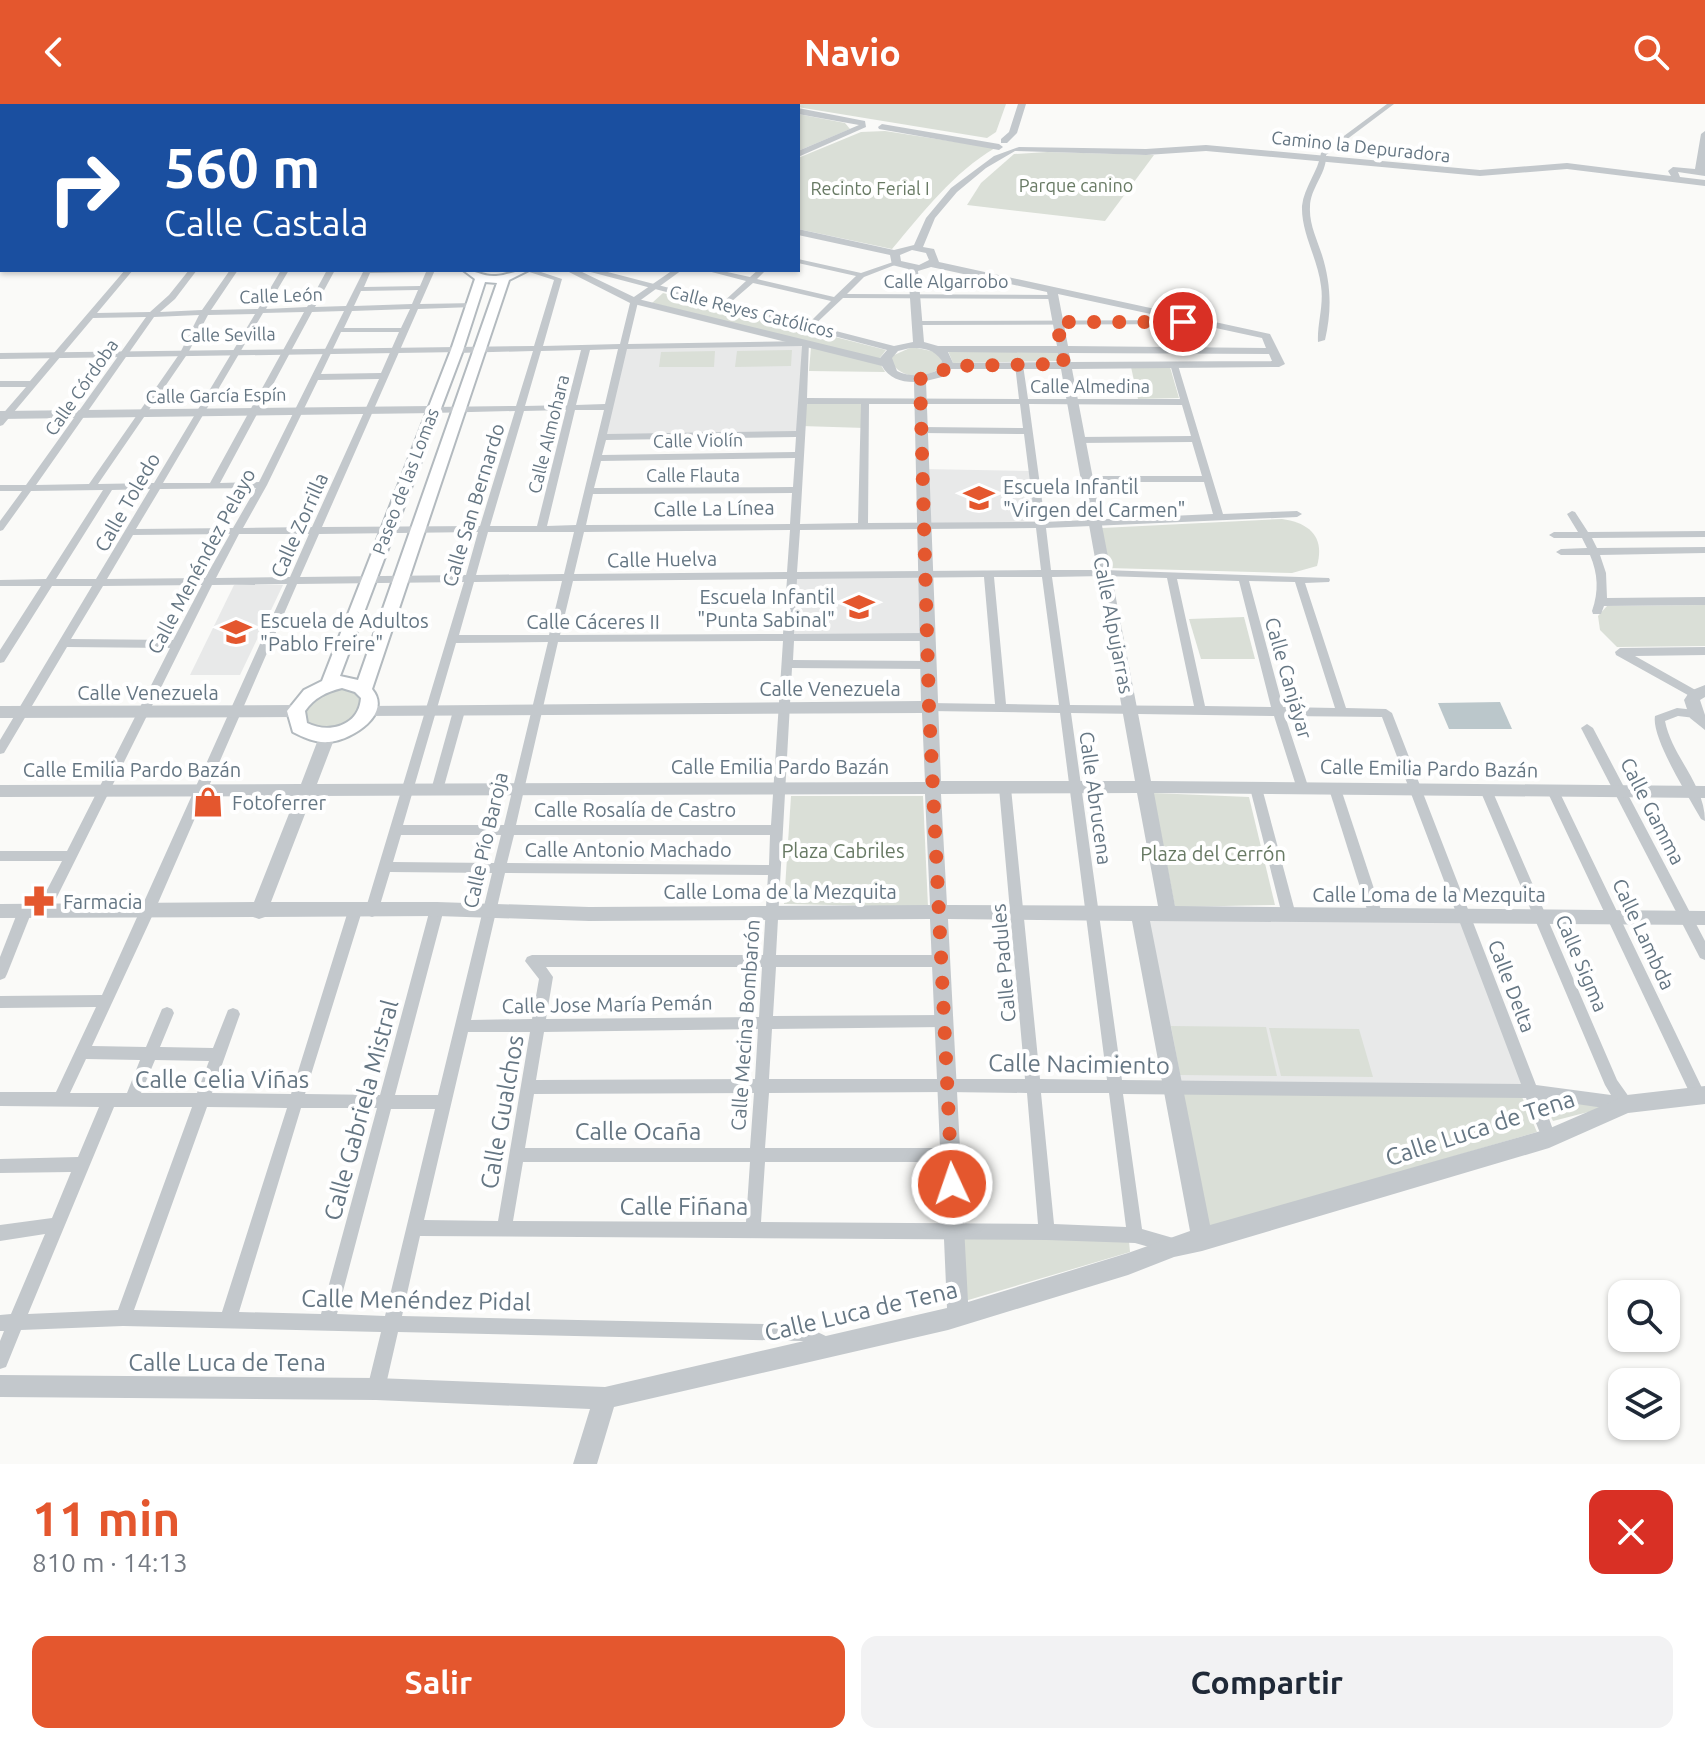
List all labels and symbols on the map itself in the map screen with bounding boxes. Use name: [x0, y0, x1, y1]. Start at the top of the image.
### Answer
street label: Camino la Depuradora: [1270, 127, 1452, 165]
park label: Parque canino: [1019, 175, 1133, 195]
park label: Recinto Ferial I: [810, 178, 930, 198]
street label: Calle Algarrobo: [883, 271, 1009, 291]
street label: Calle Reyes Católicos: [668, 281, 837, 341]
street label: Calle León: [239, 284, 323, 306]
pin: [1149, 288, 1217, 356]
street label: Calle Sevilla: [180, 323, 276, 345]
street label: Calle Córdoba: [40, 335, 122, 439]
street label: Calle Almohara: [524, 372, 572, 496]
street label: Calle Almedina: [1030, 376, 1150, 396]
street label: Calle García Espín: [145, 384, 287, 406]
street label: Paseo de las Lomas: [368, 405, 442, 557]
street label: Calle San Bernardo: [437, 421, 509, 589]
street label: Calle Violín: [653, 429, 743, 451]
street label: Calle Toledo: [89, 449, 165, 555]
street label: Calle Menéndez Pelayo: [142, 464, 260, 658]
street label: Calle Flauta: [646, 465, 740, 485]
street label: Calle Zorrilla: [266, 469, 332, 581]
place label: Escuela Infantil "Virgen del Carmen": [1003, 475, 1186, 521]
school or university icon: Escuela Infantil "Virgen del Carmen": [962, 481, 996, 515]
street label: Calle La Línea: [653, 495, 775, 521]
street label: Calle Huelva: [607, 547, 717, 571]
street label: Calle Alpujarras: [1089, 554, 1139, 696]
place label: Escuela Infantil "Punta Sabinal": [697, 585, 835, 631]
school or university icon: Escuela Infantil "Punta Sabinal": [842, 590, 876, 624]
place label: Escuela de Adultos "Pablo Freire": [260, 609, 429, 655]
street label: Calle Cáceres II: [526, 610, 660, 633]
school or university icon: Escuela de Adultos "Pablo Freire": [219, 615, 253, 649]
street label: Calle Canjáyar: [1261, 615, 1317, 742]
street label: Calle Venezuela: [759, 677, 901, 700]
street label: Calle Venezuela: [77, 681, 219, 704]
street label: Calle Abrucena: [1075, 730, 1117, 866]
street label: Calle Gamma: [1616, 754, 1690, 868]
street label: Calle Emilia Pardo Bazán: [671, 755, 889, 778]
street label: Calle Emilia Pardo Bazán: [1320, 755, 1538, 781]
street label: Calle Emilia Pardo Bazán: [23, 758, 241, 781]
street label: Calle Pío Baroja: [458, 770, 512, 910]
shop icon: Fotoferrer: [191, 785, 225, 819]
place label: Fotoferrer: [232, 791, 327, 814]
street label: Calle Rosalía de Castro: [534, 798, 736, 821]
street label: Calle Antonio Machado: [524, 838, 732, 861]
park label: Plaza Cabriles: [781, 839, 905, 862]
park label: Plaza del Cerrón: [1140, 842, 1286, 865]
street label: Calle Lambda: [1608, 875, 1680, 993]
street label: Calle Loma de la Mezquita: [663, 880, 897, 903]
street label: Calle Loma de la Mezquita: [1312, 883, 1546, 906]
pharmacy icon: Farmacia: [22, 884, 56, 918]
place label: Farmacia: [63, 890, 143, 913]
street label: Calle Padules: [986, 903, 1020, 1023]
street label: Calle Sigma: [1551, 911, 1613, 1015]
street label: Calle Mecina Bombarón: [726, 919, 764, 1131]
street label: Calle Delta: [1484, 937, 1540, 1035]
street label: Calle Jose María Pemán: [501, 991, 713, 1017]
street label: Calle Gabriela Mistral: [319, 997, 403, 1223]
street label: Calle Gualchos: [475, 1033, 529, 1191]
street label: Calle Nacimiento: [988, 1049, 1170, 1079]
street label: Calle Celia Viñas: [135, 1066, 309, 1093]
street label: Calle Luca de Tena: [1382, 1085, 1578, 1171]
street label: Calle Ocaña: [575, 1118, 701, 1145]
position arrow: [910, 1142, 994, 1226]
street label: Calle Fiñana: [620, 1193, 748, 1220]
street label: Calle Luca de Tena: [762, 1276, 960, 1346]
street label: Calle Menéndez Pidal: [301, 1284, 531, 1316]
street label: Calle Luca de Tena: [128, 1349, 326, 1376]

